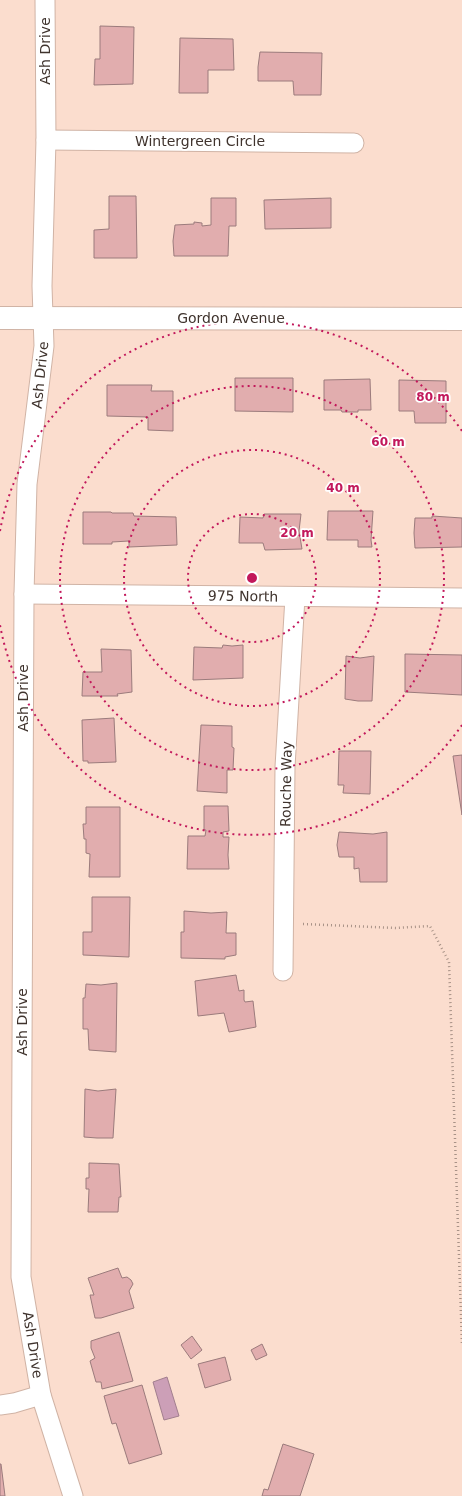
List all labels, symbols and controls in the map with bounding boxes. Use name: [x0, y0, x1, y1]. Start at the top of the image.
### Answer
street label: Ash Drive: [37, 17, 53, 85]
street label: Wintergreen Circle: [135, 133, 265, 149]
street label: Gordon Avenue: [177, 310, 285, 326]
street label: Ash Drive: [29, 341, 51, 409]
text: 80 m: [416, 390, 450, 404]
text: 60 m: [371, 435, 405, 449]
text: 40 m: [326, 481, 360, 495]
text: 20 m: [280, 526, 314, 540]
centre of rings: [245, 571, 259, 585]
street label: 975 North: [208, 587, 278, 605]
street label: Ash Drive: [15, 664, 31, 732]
street label: Rouche Way: [277, 741, 295, 827]
street label: Ash Drive: [14, 988, 30, 1056]
street label: Ash Drive: [20, 1310, 46, 1380]

